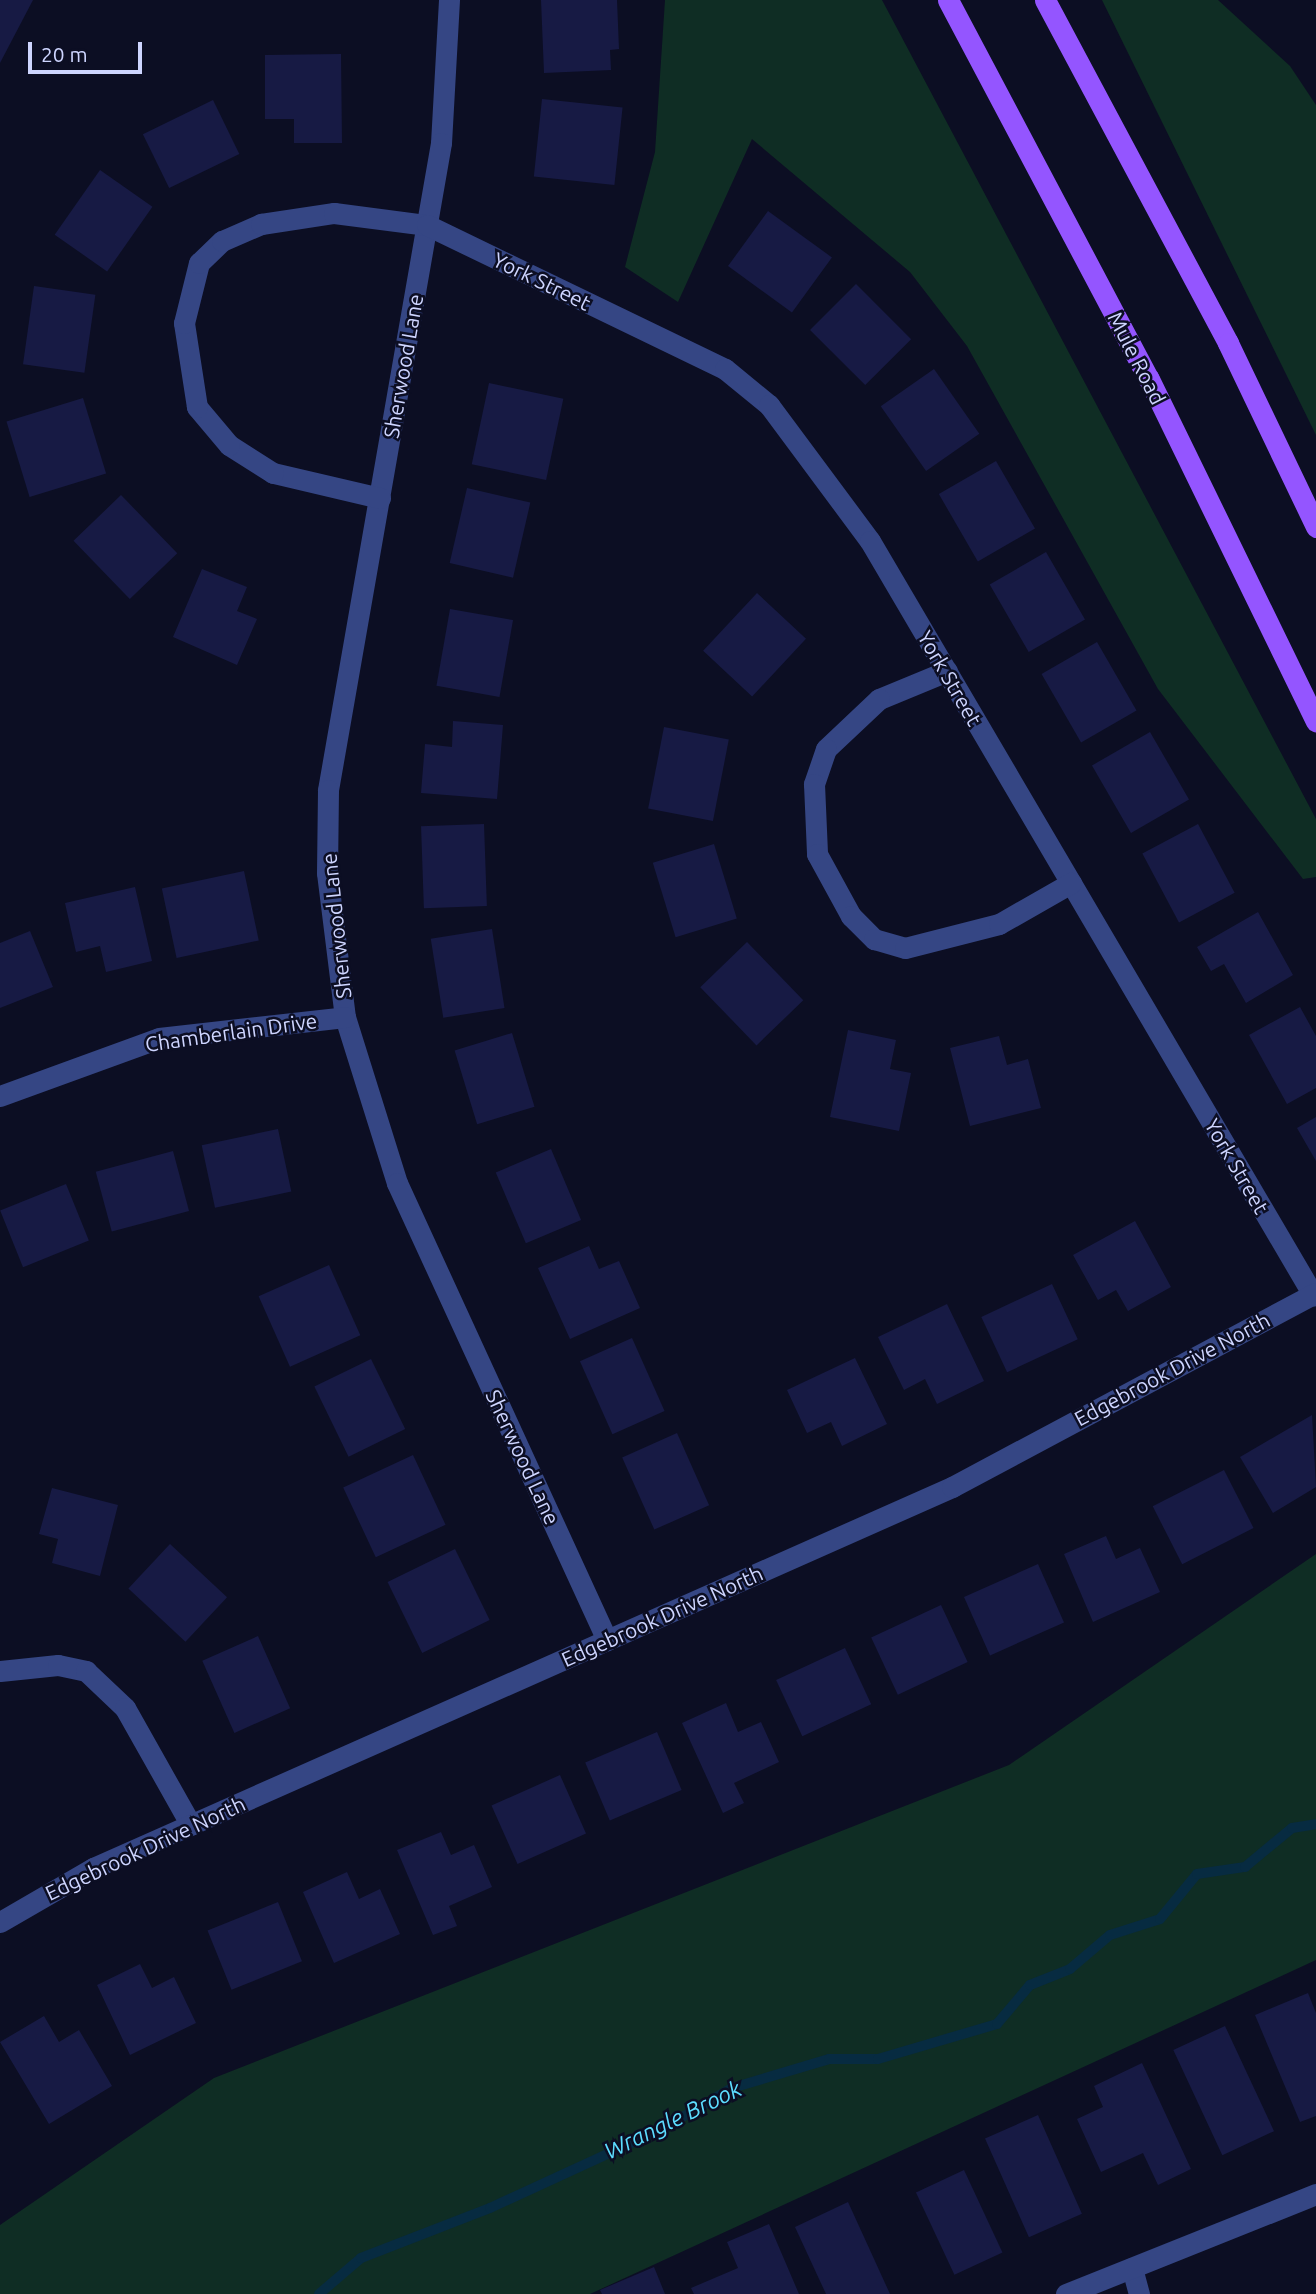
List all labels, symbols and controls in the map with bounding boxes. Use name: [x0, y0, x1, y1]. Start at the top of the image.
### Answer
scale bar: [32, 28, 145, 72]
text: 20 m: [41, 42, 88, 66]
street label: York Street: [489, 247, 595, 315]
street label: Sherwood Lane: [378, 292, 428, 440]
street label: Mule Road: [1103, 307, 1171, 409]
street label: York Street: [913, 626, 987, 730]
street label: Sherwood Lane: [316, 852, 356, 1000]
street label: Chamberlain Drive: [143, 1007, 319, 1057]
street label: York Street: [1200, 1114, 1274, 1218]
street label: Edgebrook Drive North: [1070, 1307, 1274, 1431]
street label: Sherwood Lane: [481, 1386, 565, 1528]
street label: Edgebrook Drive North: [557, 1560, 767, 1672]
street label: Edgebrook Drive North: [41, 1791, 249, 1905]
water label: Wrangle Brook: [600, 2075, 746, 2165]

